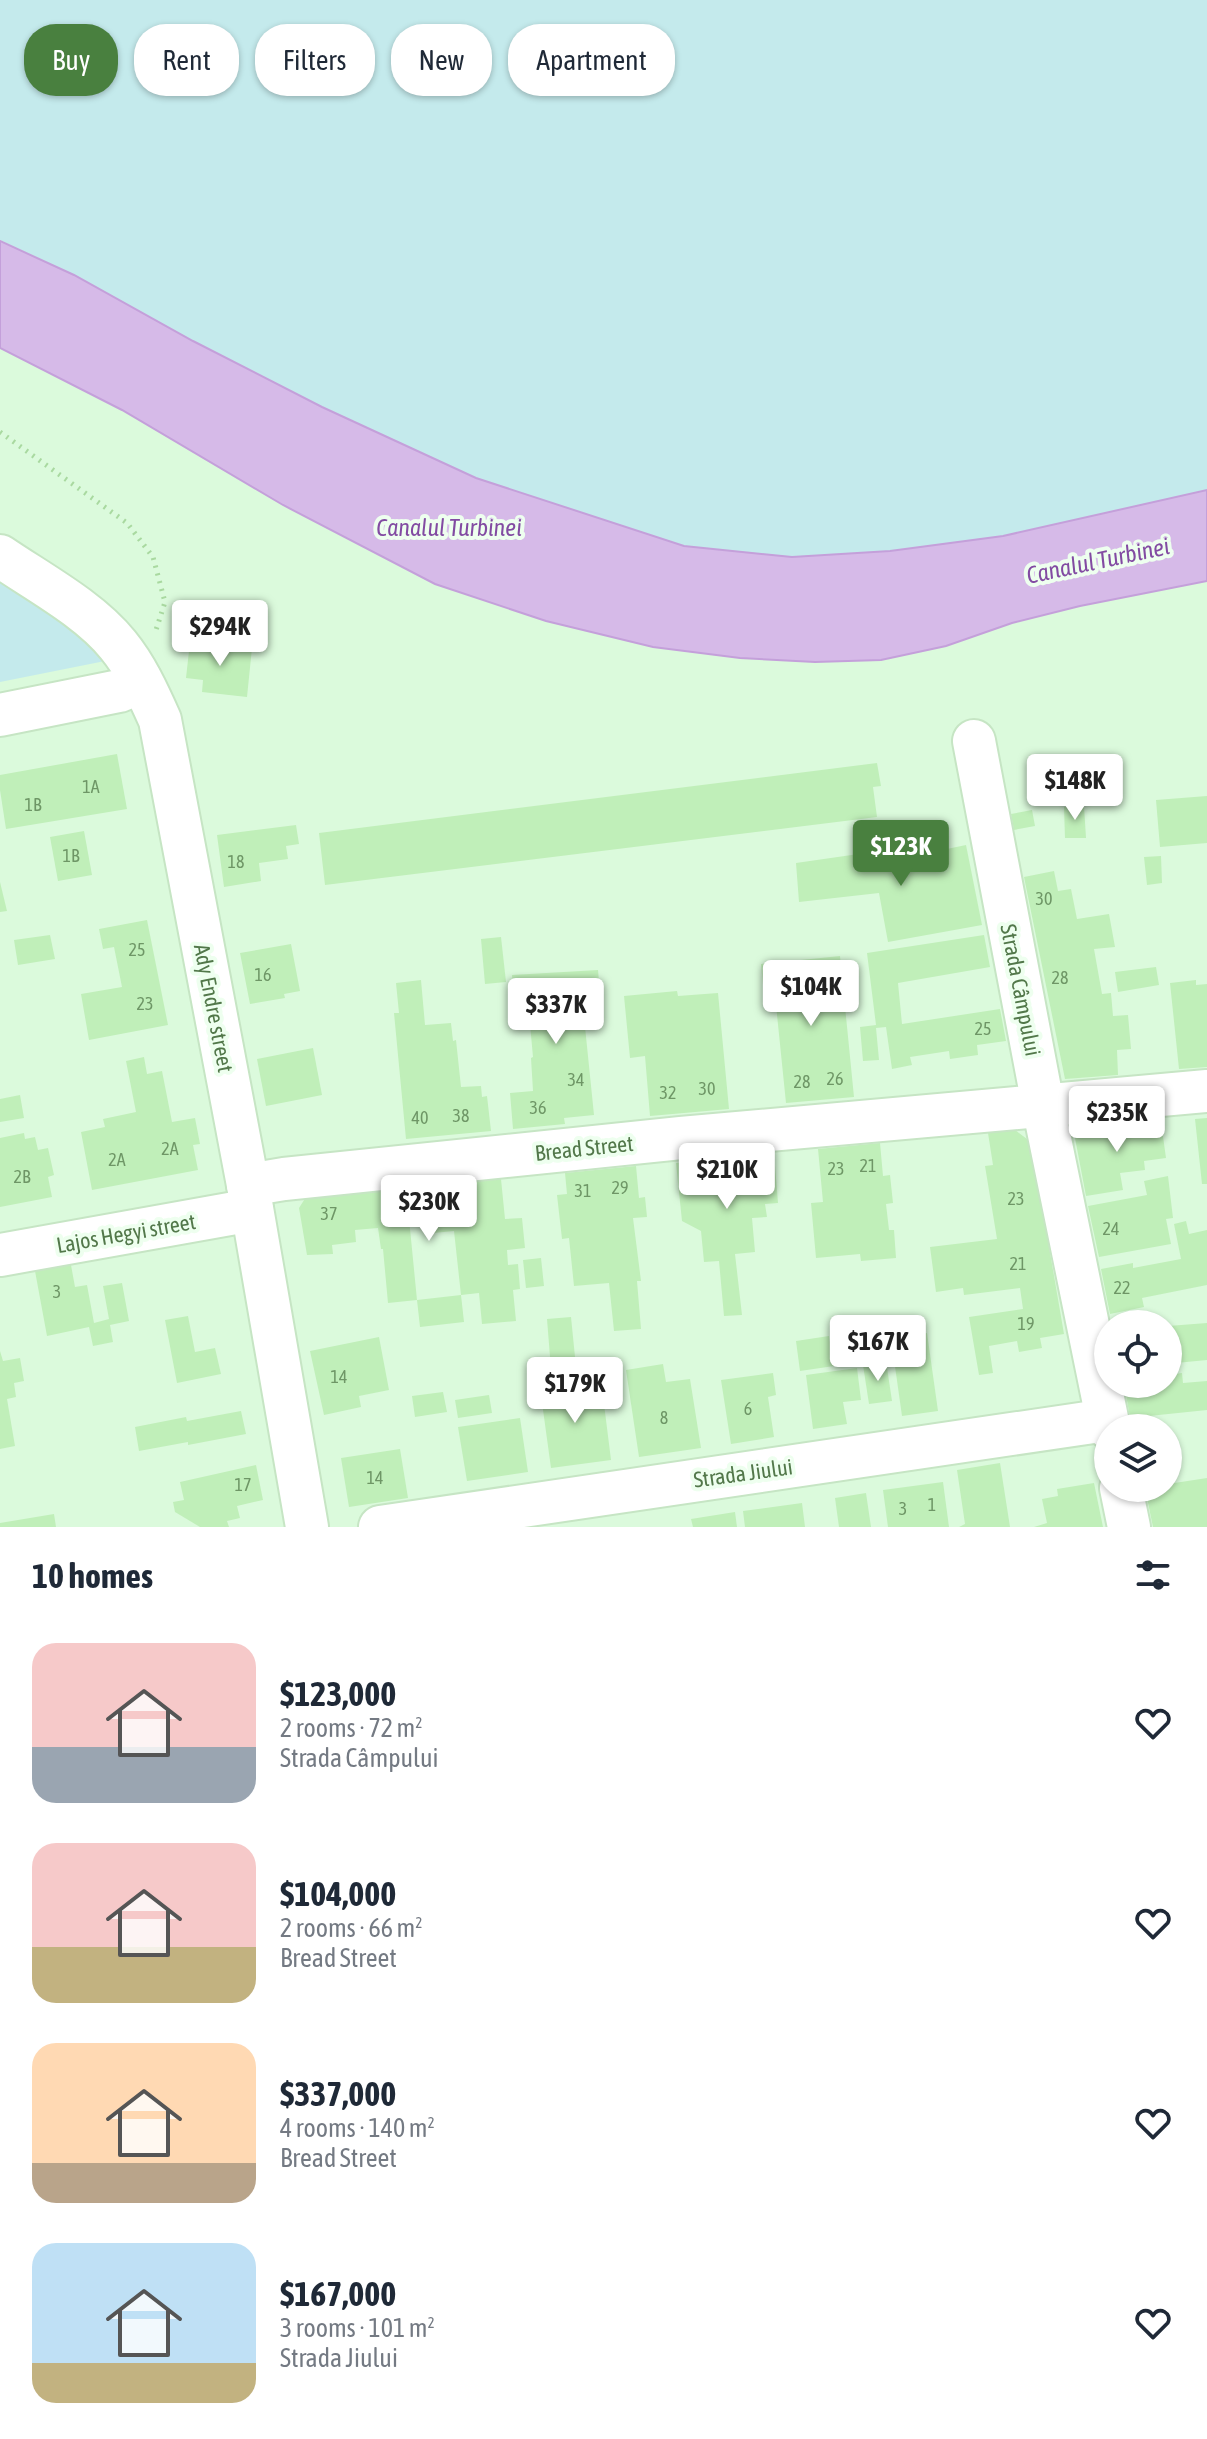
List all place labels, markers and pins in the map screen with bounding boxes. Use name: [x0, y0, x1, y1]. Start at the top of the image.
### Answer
pin: $294K: [164, 600, 276, 668]
pin: $148K: [1019, 754, 1131, 822]
pin: $123K: [845, 820, 957, 888]
pin: $104K: [755, 960, 867, 1028]
pin: $337K: [500, 978, 612, 1046]
pin: $235K: [1061, 1086, 1173, 1154]
pin: $210K: [671, 1143, 783, 1211]
pin: $230K: [373, 1175, 485, 1243]
pin: $167K: [822, 1315, 934, 1383]
pin: $179K: [519, 1357, 631, 1425]

